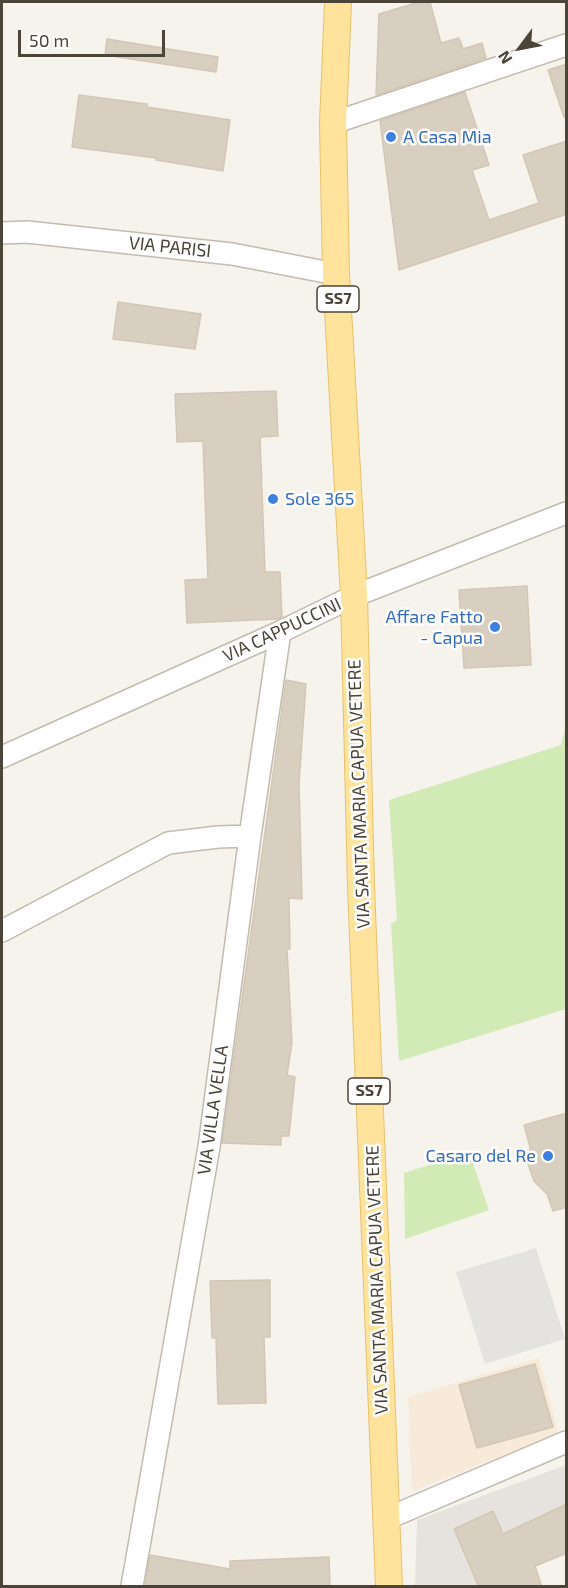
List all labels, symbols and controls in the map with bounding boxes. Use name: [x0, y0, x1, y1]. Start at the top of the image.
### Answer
scale bar: [21, 18, 168, 56]
north arrow: [490, 18, 550, 78]
text: 50 m: [29, 29, 69, 51]
text: N: [493, 48, 515, 68]
place label: A Casa Mia: [403, 126, 492, 148]
marker: A Casa Mia: [384, 130, 398, 144]
street label: VIA PARISI: [128, 232, 212, 262]
road number: SS7: [317, 286, 359, 312]
place label: Sole 365: [285, 488, 354, 510]
marker: Sole 365: [266, 492, 280, 506]
street label: VIA CAPPUCCINI: [219, 593, 345, 667]
place label: Affare Fatto - Capua: [385, 606, 483, 648]
marker: Affare Fatto - Capua: [488, 620, 502, 634]
street label: VIA SANTA MARIA CAPUA VETERE: [344, 659, 374, 929]
street label: VIA VILLA VELLA: [193, 1044, 233, 1176]
road number: SS7: [348, 1078, 390, 1104]
street label: VIA SANTA MARIA CAPUA VETERE: [362, 1145, 392, 1415]
place label: Casaro del Re: [426, 1145, 536, 1167]
marker: Casaro del Re: [541, 1149, 555, 1163]

